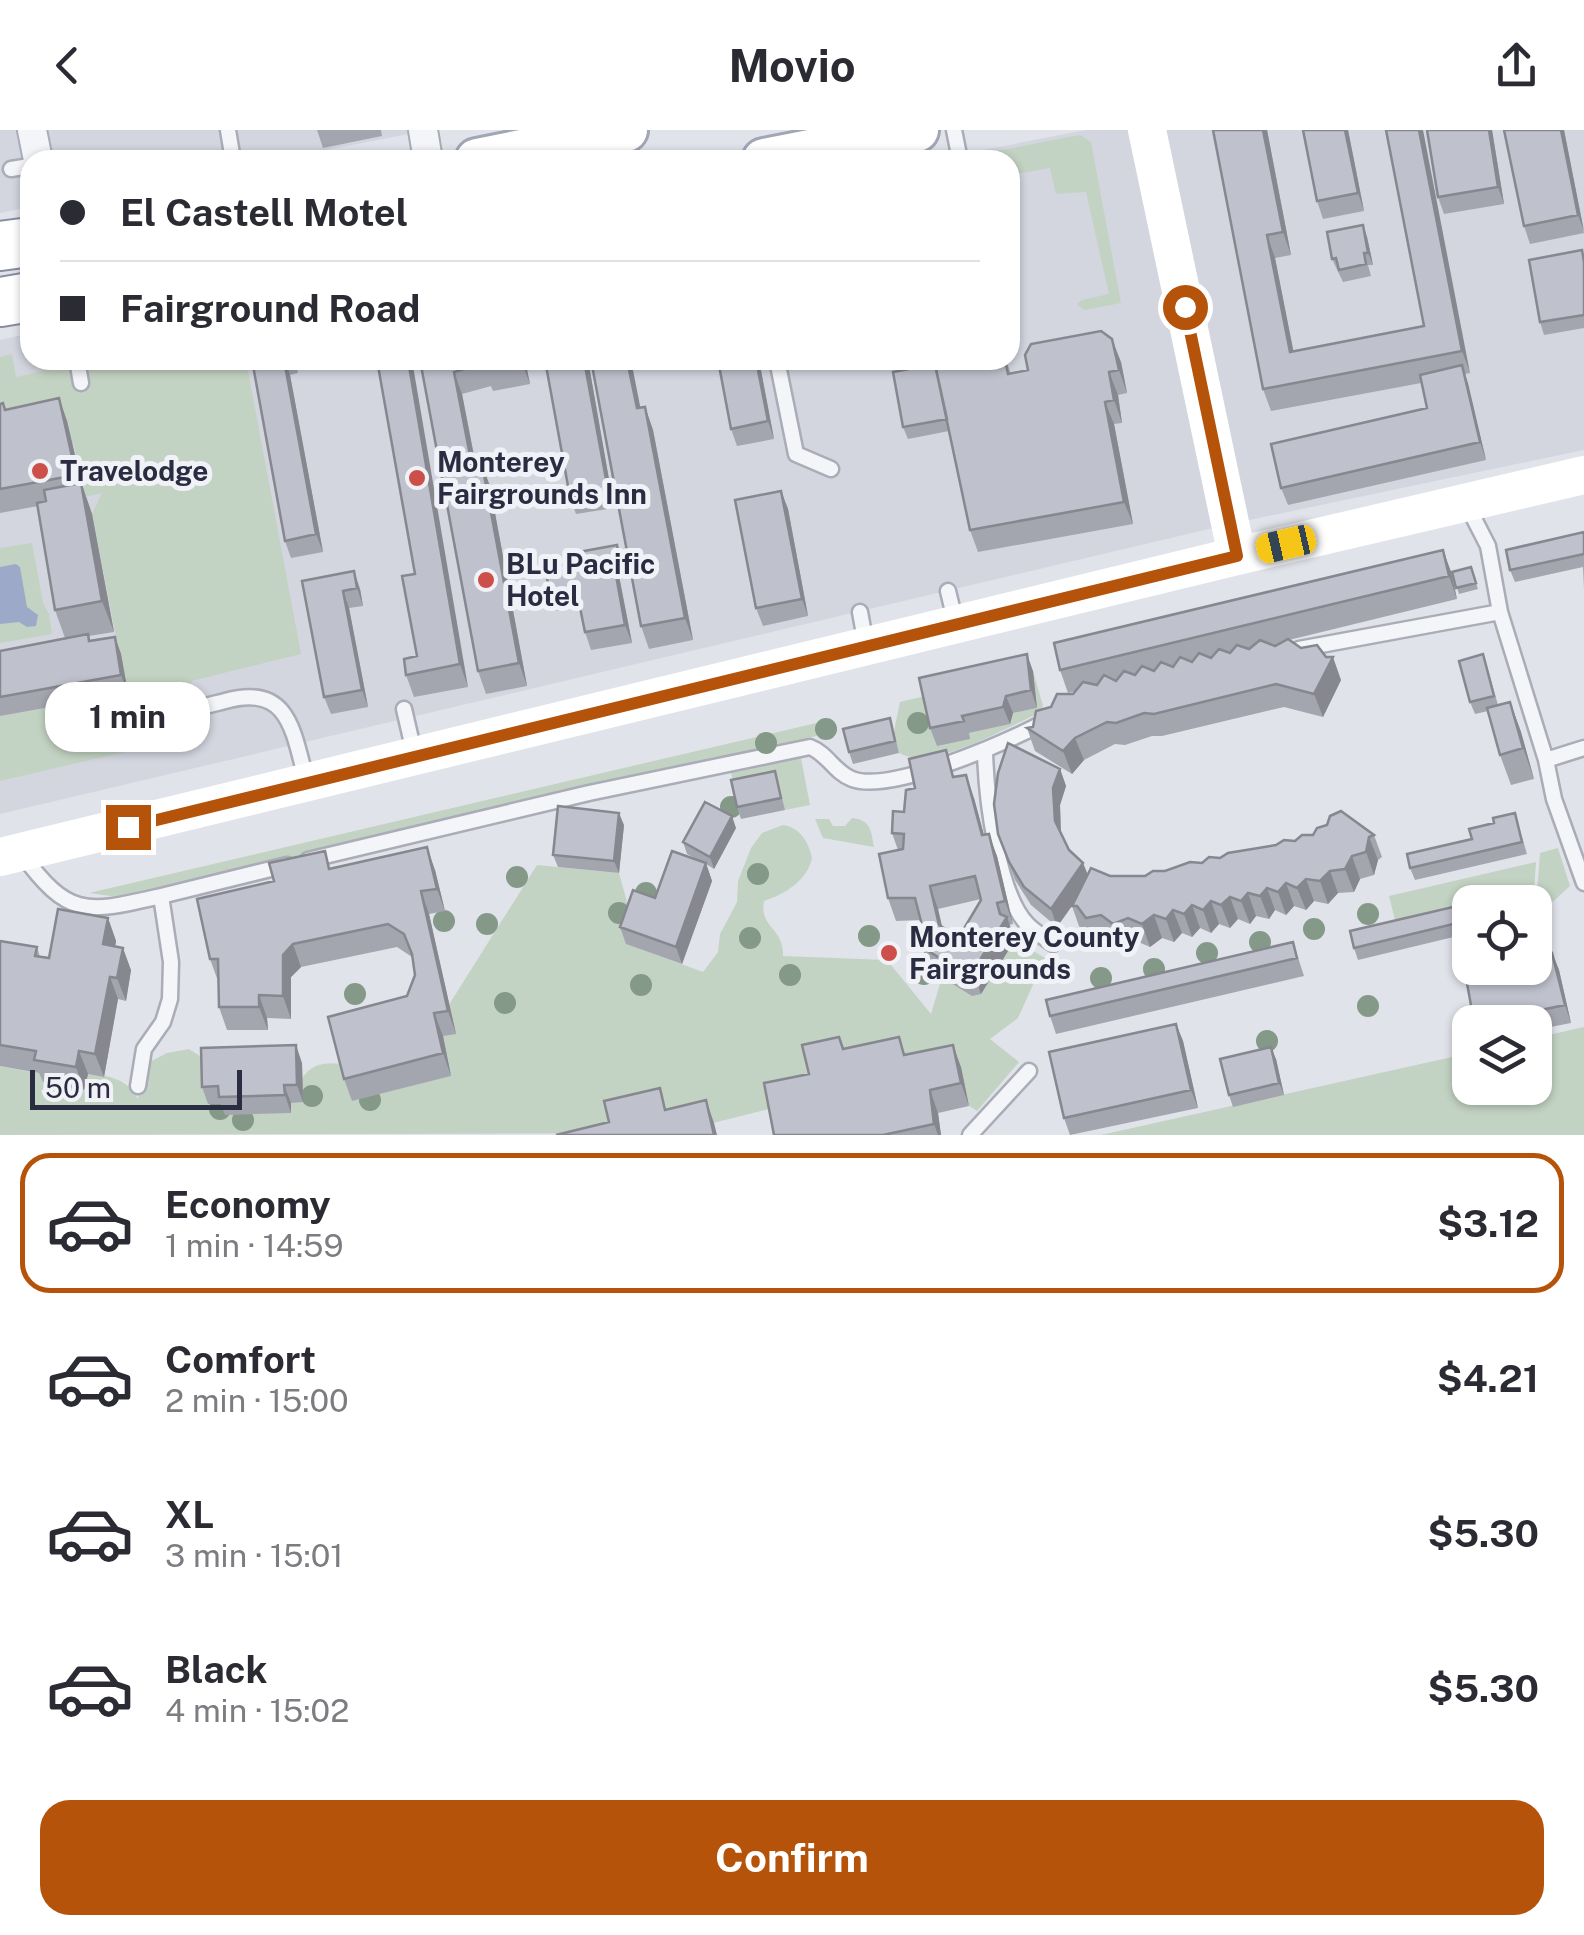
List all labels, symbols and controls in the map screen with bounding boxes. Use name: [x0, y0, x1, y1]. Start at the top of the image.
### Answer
icon: back: [40, 38, 95, 93]
icon: share: [1489, 38, 1544, 93]
text: Movio: [728, 39, 856, 92]
text: El Castell Motel: [120, 190, 408, 235]
route start: [1163, 285, 1208, 330]
text: Fairground Road: [120, 286, 420, 331]
place label: Monterey Fairgrounds Inn: [437, 445, 647, 510]
place label: Travelodge: [60, 454, 208, 487]
marker: Travelodge: [29, 460, 51, 482]
marker: Monterey Fairgrounds Inn: [406, 467, 428, 489]
car: [1253, 523, 1319, 565]
place label: BLu Pacific Hotel: [506, 547, 655, 612]
marker: BLu Pacific Hotel: [475, 569, 497, 591]
callout: 1 min: [46, 682, 210, 752]
text: 1 min: [89, 698, 166, 735]
route end: [106, 805, 151, 850]
map controls: [1452, 885, 1552, 1105]
button: locate: [1452, 885, 1552, 985]
place label: Monterey County Fairgrounds: [909, 920, 1140, 985]
marker: Monterey County Fairgrounds: [878, 942, 900, 964]
button: layers: [1452, 1005, 1552, 1105]
scale bar: [30, 1065, 242, 1110]
text: 50 m: [45, 1071, 111, 1104]
icon: car: [45, 1178, 135, 1268]
text: Economy: [165, 1182, 331, 1227]
text: $3.12: [1437, 1201, 1539, 1246]
text: 1 min · 14:59: [165, 1227, 344, 1264]
icon: car: [45, 1333, 135, 1423]
text: Comfort: [165, 1337, 316, 1382]
text: $4.21: [1437, 1356, 1539, 1401]
text: 2 min · 15:00: [165, 1382, 349, 1419]
icon: car: [45, 1488, 135, 1578]
text: XL: [165, 1492, 214, 1537]
text: $5.30: [1428, 1511, 1539, 1556]
text: 3 min · 15:01: [165, 1537, 343, 1574]
icon: car: [45, 1643, 135, 1733]
text: Black: [165, 1647, 268, 1692]
text: $5.30: [1428, 1666, 1539, 1711]
text: 4 min · 15:02: [165, 1692, 349, 1729]
button: Confirm: [40, 1800, 1544, 1915]

